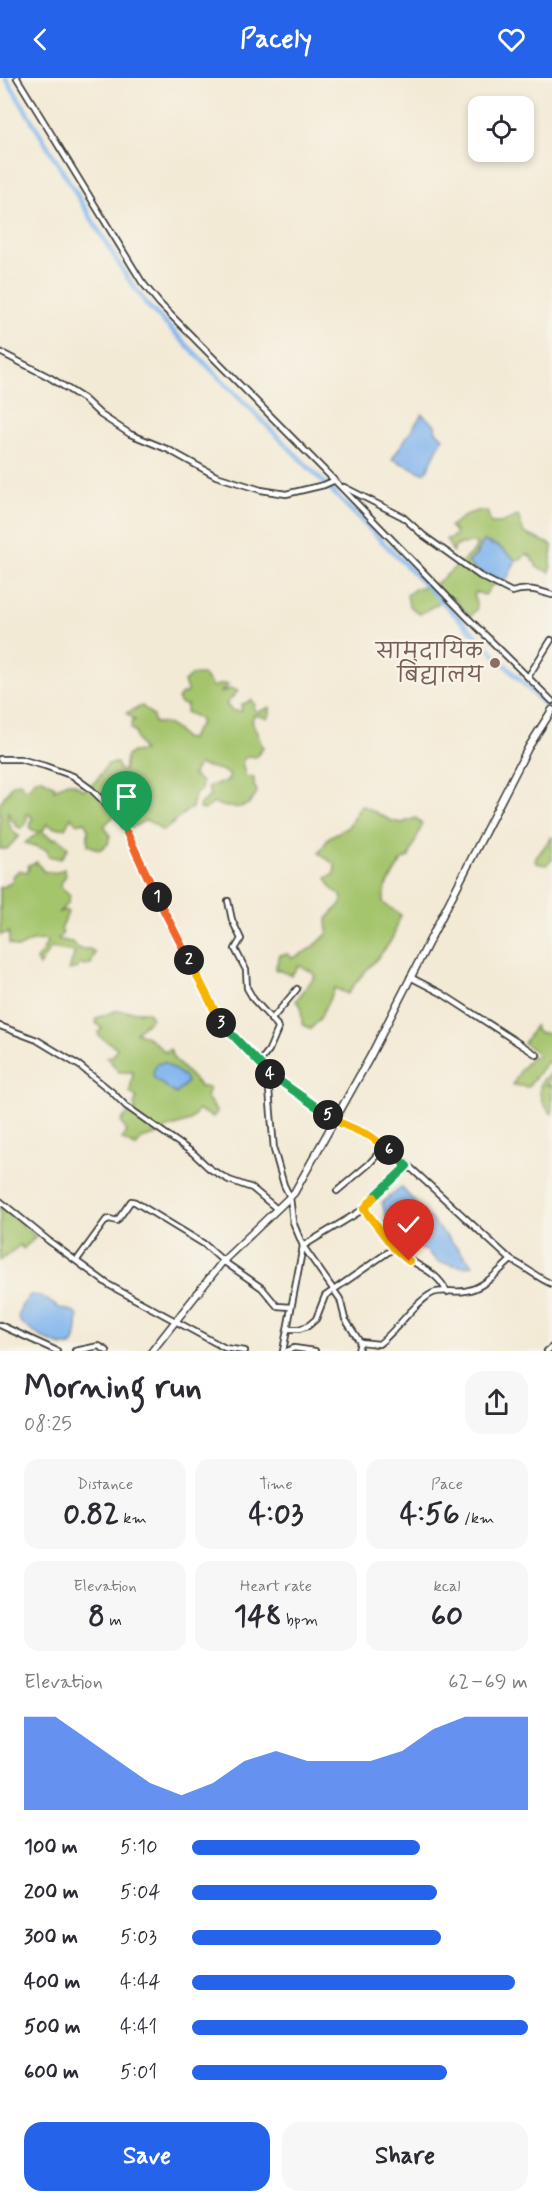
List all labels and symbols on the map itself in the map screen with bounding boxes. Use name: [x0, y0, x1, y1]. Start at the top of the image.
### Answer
place label: सामुदायिक बिद्यालय: [375, 635, 484, 690]
marker: सामुदायिक बिद्यालय: [488, 656, 502, 670]
pin: [101, 771, 152, 833]
pin: 1: [142, 882, 172, 912]
pin: 2: [174, 945, 204, 975]
pin: 3: [206, 1008, 236, 1038]
pin: 4: [255, 1059, 285, 1089]
pin: 5: [313, 1100, 343, 1130]
pin: 6: [374, 1135, 404, 1165]
pin: [383, 1199, 434, 1261]

